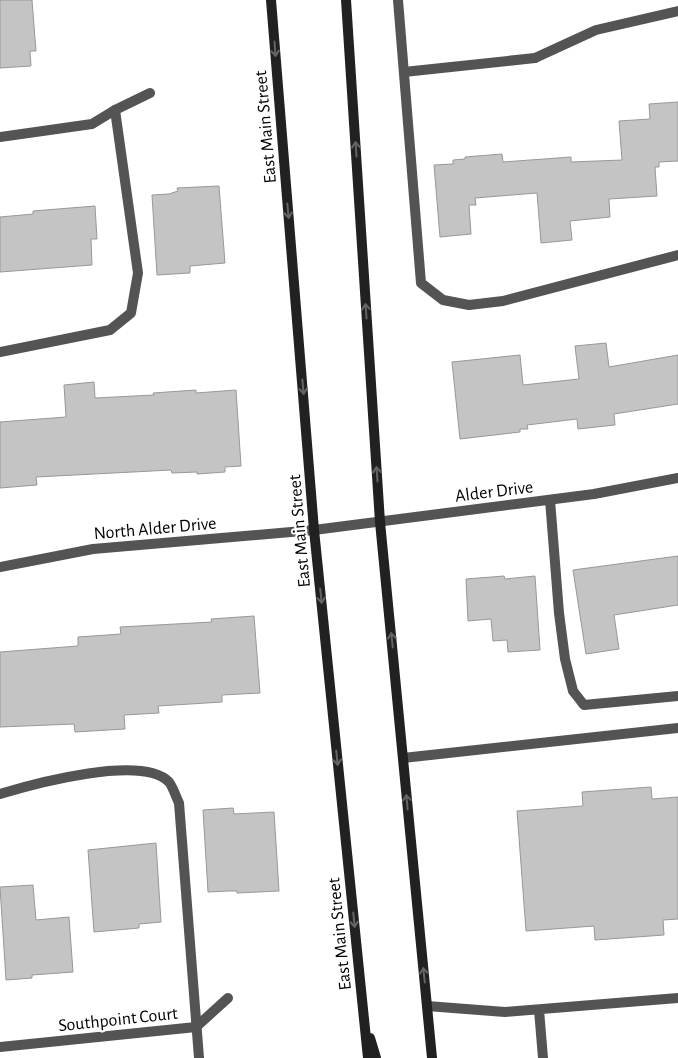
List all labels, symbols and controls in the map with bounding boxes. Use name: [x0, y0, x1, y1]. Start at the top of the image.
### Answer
one-way arrow: [270, 40, 279, 56]
street label: East Main Street: [252, 69, 280, 184]
one-way arrow: [351, 141, 360, 157]
one-way arrow: [283, 202, 293, 218]
one-way arrow: [362, 304, 371, 320]
one-way arrow: [298, 379, 307, 395]
one-way arrow: [372, 466, 381, 482]
street label: East Main Street: [286, 473, 314, 588]
street label: Alder Drive: [454, 478, 534, 506]
street label: North Alder Drive: [93, 515, 217, 543]
one-way arrow: [316, 588, 326, 604]
one-way arrow: [387, 633, 397, 649]
one-way arrow: [332, 750, 342, 766]
one-way arrow: [402, 794, 412, 810]
street label: East Main Street: [325, 876, 355, 991]
one-way arrow: [349, 911, 359, 927]
one-way arrow: [419, 967, 429, 983]
street label: Southpoint Court: [57, 1005, 179, 1035]

